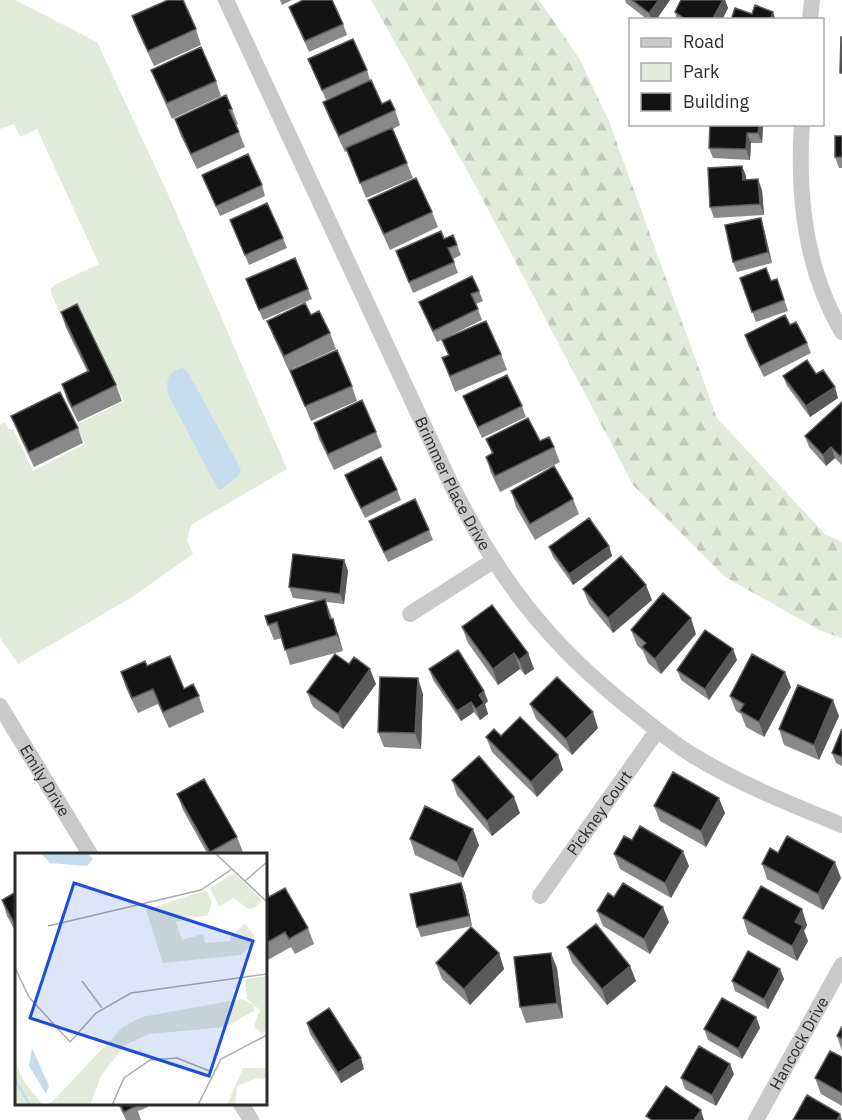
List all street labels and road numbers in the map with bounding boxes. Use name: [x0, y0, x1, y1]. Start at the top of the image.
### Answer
street label: Brimmer Place Drive: [411, 413, 495, 554]
street label: Emily Drive: [16, 741, 75, 820]
street label: Pickney Court: [562, 766, 636, 859]
street label: Hancock Drive: [765, 993, 833, 1093]

